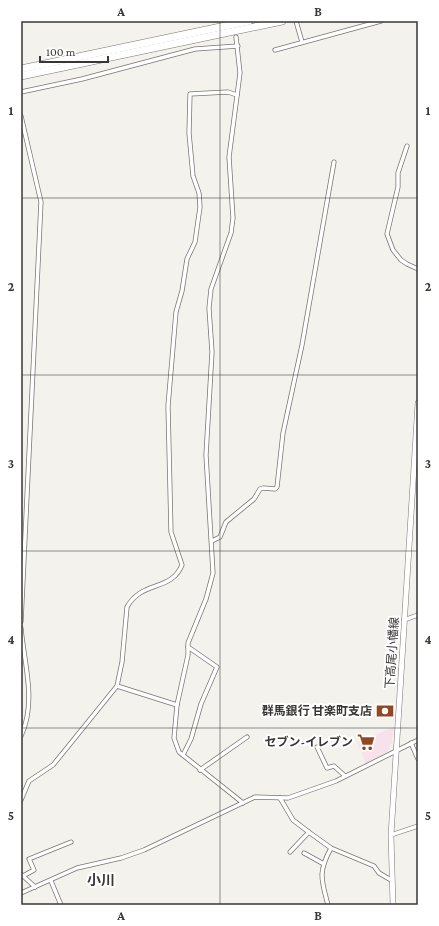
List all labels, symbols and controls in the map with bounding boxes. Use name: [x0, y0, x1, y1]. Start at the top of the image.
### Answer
text: A: [116, 4, 125, 19]
text: B: [314, 4, 322, 19]
scale bar: [40, 38, 108, 64]
text: 100 m: [46, 45, 76, 59]
text: 1: [9, 103, 14, 118]
text: 1: [426, 103, 431, 118]
text: 2: [8, 279, 15, 294]
text: 2: [425, 279, 432, 294]
text: 3: [8, 456, 14, 471]
text: 3: [425, 456, 431, 471]
street label: 下高尾小幡線: [383, 617, 401, 689]
text: 4: [7, 632, 15, 647]
text: 4: [424, 632, 432, 647]
bank icon: 群馬銀行 甘楽町支店: [375, 701, 395, 721]
place label: 群馬銀行 甘楽町支店: [262, 704, 372, 718]
supermarket icon: セブン-イレブン: [356, 732, 376, 752]
place label: セブン-イレブン: [264, 735, 353, 749]
text: 5: [8, 808, 14, 823]
text: 5: [425, 808, 431, 823]
district label: 小川: [87, 872, 115, 888]
text: A: [116, 908, 125, 923]
text: B: [314, 908, 322, 923]

